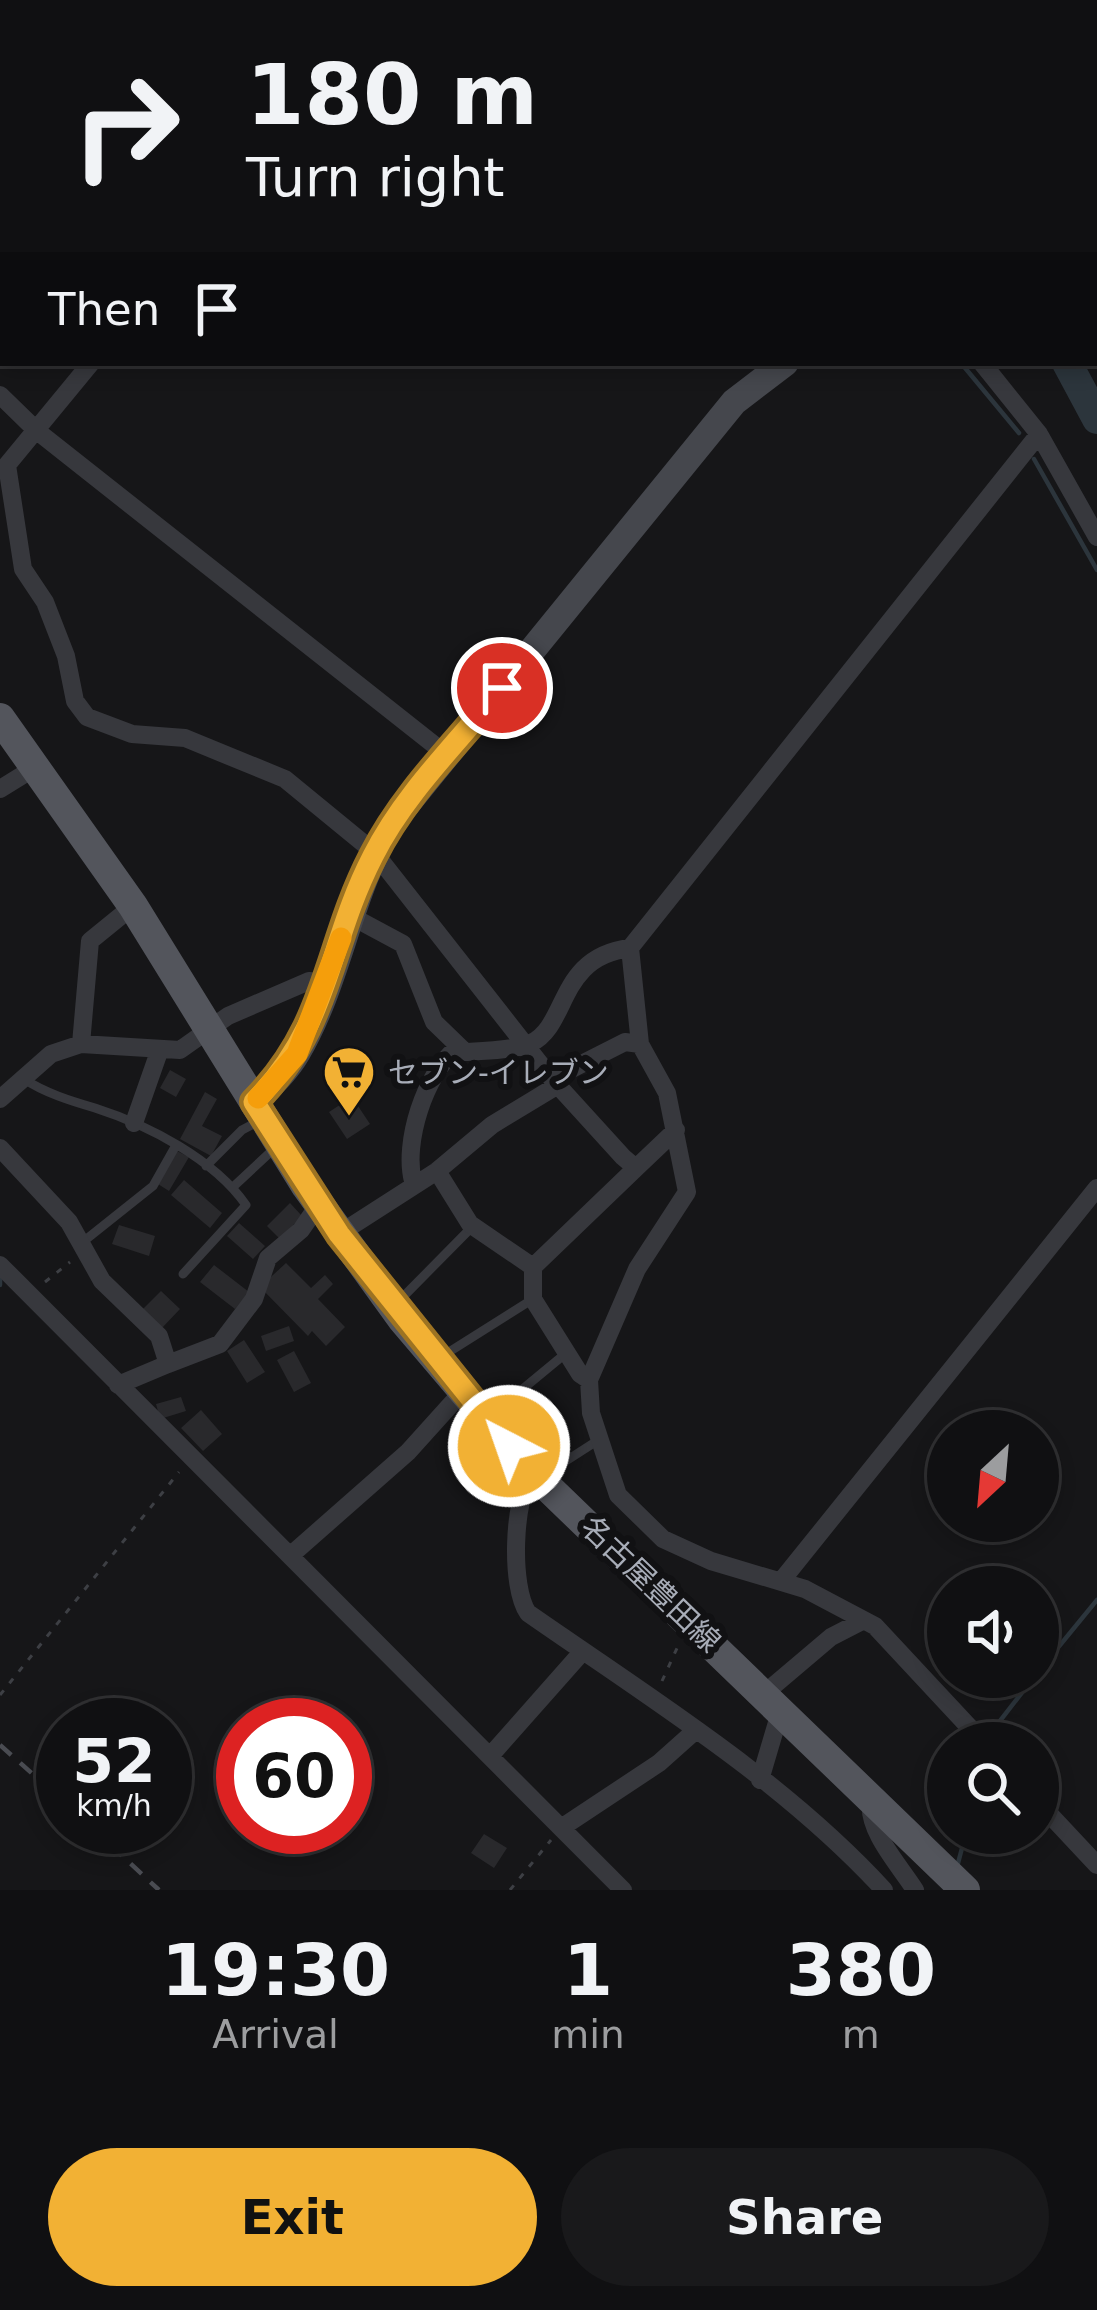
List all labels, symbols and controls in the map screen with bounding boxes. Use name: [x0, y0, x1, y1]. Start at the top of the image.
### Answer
text: 180 m: [246, 46, 538, 144]
icon: right: [48, 48, 204, 204]
text: Turn right: [246, 146, 505, 209]
icon: arrive: [184, 276, 250, 342]
text: Then: [48, 283, 160, 336]
pin: [451, 637, 553, 739]
icon: arrive: [469, 655, 535, 721]
supermarket icon: セブン-イレブン: [321, 1044, 377, 1118]
place label: セブン-イレブン: [388, 1055, 609, 1090]
position arrow: [446, 1383, 572, 1509]
north arrow: [927, 1410, 1059, 1542]
map controls: [927, 1410, 1059, 1854]
street label: 名古屋豊田線: [574, 1509, 728, 1659]
button: sound: [927, 1566, 1059, 1698]
speed limit sign: 60: [216, 1698, 372, 1854]
button: search: [927, 1722, 1059, 1854]
text: 52: [72, 1726, 156, 1796]
text: km/h: [76, 1788, 152, 1823]
text: 19:30: [161, 1928, 390, 2012]
text: 1: [563, 1928, 613, 2012]
text: 380: [786, 1928, 936, 2012]
text: Arrival: [212, 2012, 339, 2057]
text: min: [551, 2012, 625, 2057]
text: m: [842, 2012, 880, 2057]
button: Exit: [48, 2148, 537, 2286]
button: Share: [561, 2148, 1049, 2286]

